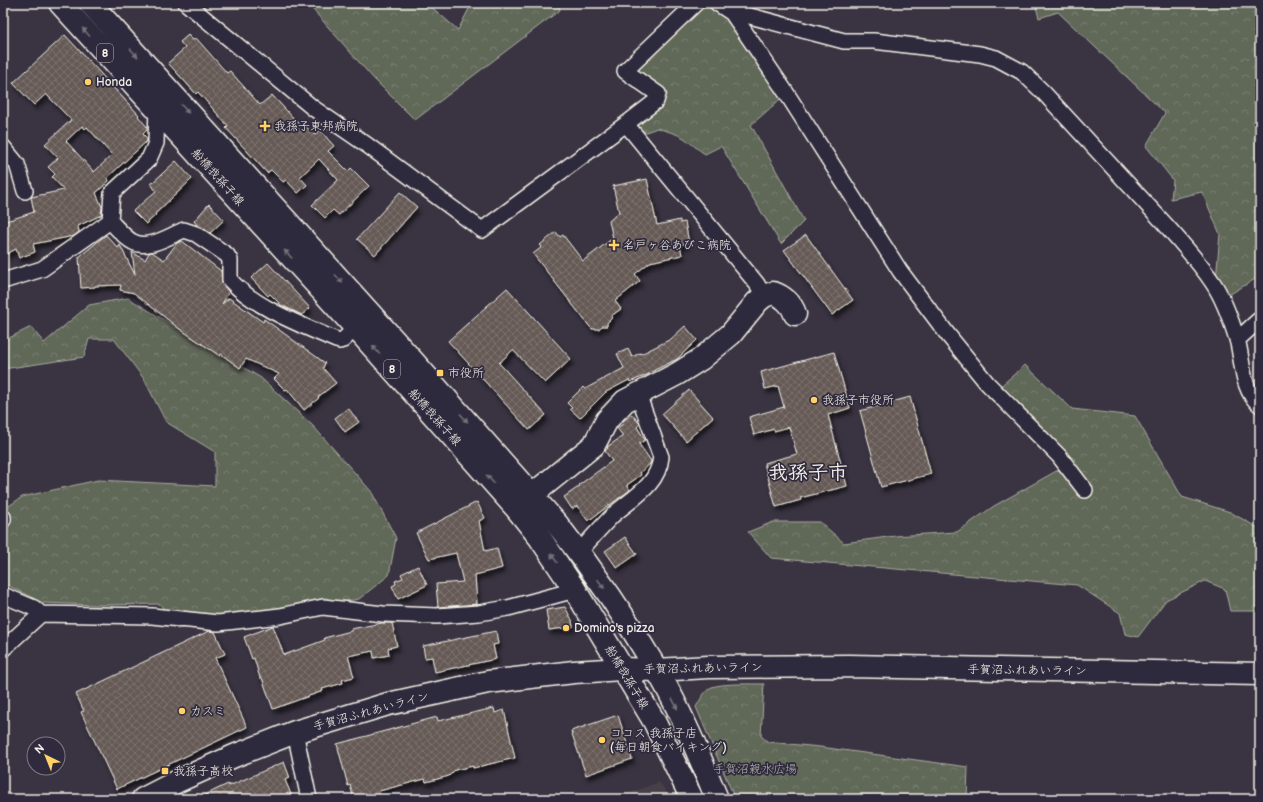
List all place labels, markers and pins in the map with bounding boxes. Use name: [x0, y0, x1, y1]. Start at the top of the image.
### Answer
place label: Honda: [96, 75, 132, 90]
marker: Honda: [83, 77, 93, 87]
place label: 我孫子東邦病院: [274, 119, 358, 134]
marker: 我孫子東邦病院: [259, 120, 271, 132]
place label: 名戸ヶ谷あびこ病院: [623, 238, 731, 253]
marker: 名戸ヶ谷あびこ病院: [608, 239, 620, 251]
place label: 市役所: [448, 366, 484, 381]
marker: 市役所: [435, 368, 445, 378]
place label: 我孫子市役所: [822, 393, 894, 408]
marker: 我孫子市役所: [809, 395, 819, 405]
place label: Domino's pizza: [574, 621, 655, 636]
marker: Domino's pizza: [561, 623, 571, 633]
place label: カスミ: [190, 704, 226, 719]
marker: カスミ: [177, 706, 187, 716]
place label: ココス 我孫子店 (毎日朝食バイキング): [610, 726, 727, 755]
marker: ココス 我孫子店 (毎日朝食バイキング): [597, 735, 607, 745]
place label: 我孫子高校: [173, 764, 233, 779]
marker: 我孫子高校: [160, 766, 170, 776]

